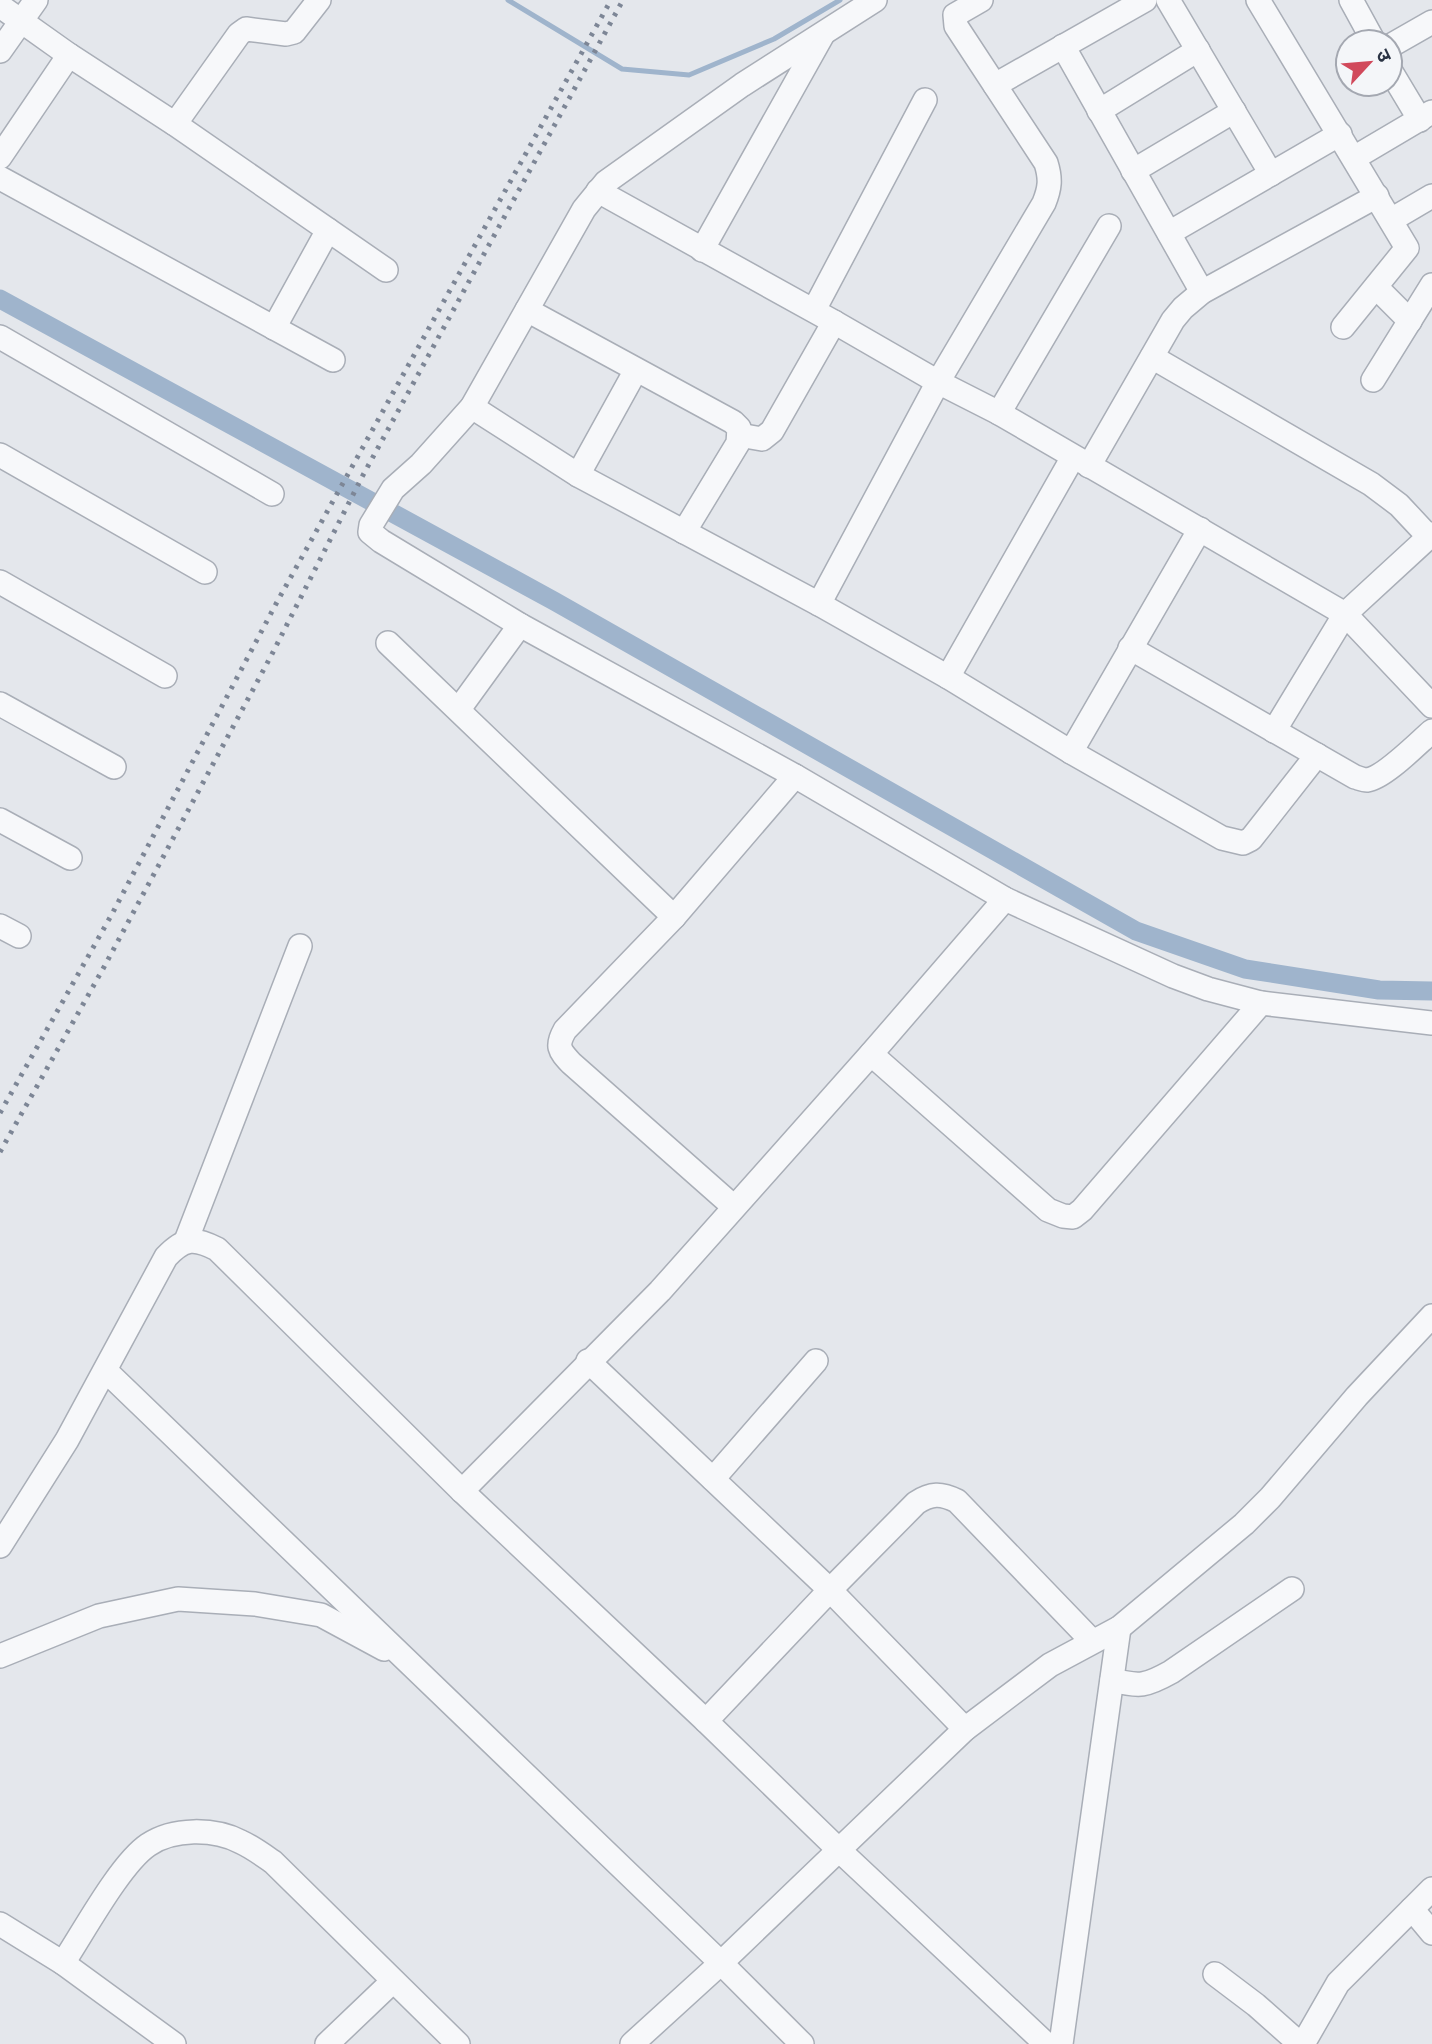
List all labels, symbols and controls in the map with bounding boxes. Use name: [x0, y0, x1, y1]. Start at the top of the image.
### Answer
north arrow: [1334, 28, 1404, 98]
text: उ: [1372, 46, 1397, 66]

